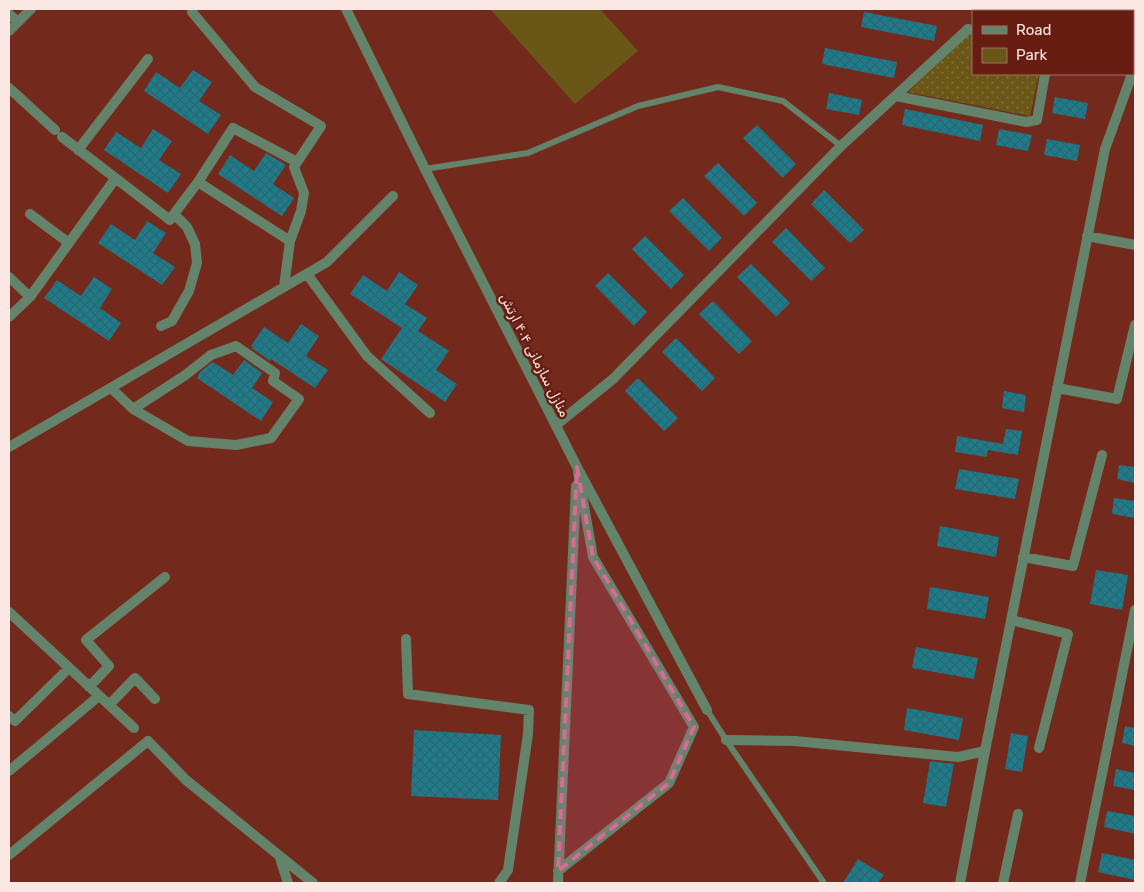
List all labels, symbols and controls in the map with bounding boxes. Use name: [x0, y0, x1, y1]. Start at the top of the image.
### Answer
legend: [972, 10, 1134, 75]
text: Road: [1016, 21, 1052, 39]
text: Park: [1016, 46, 1047, 64]
street label: منازل سازمانی ۴۰۴ ارتش: [496, 290, 573, 420]

